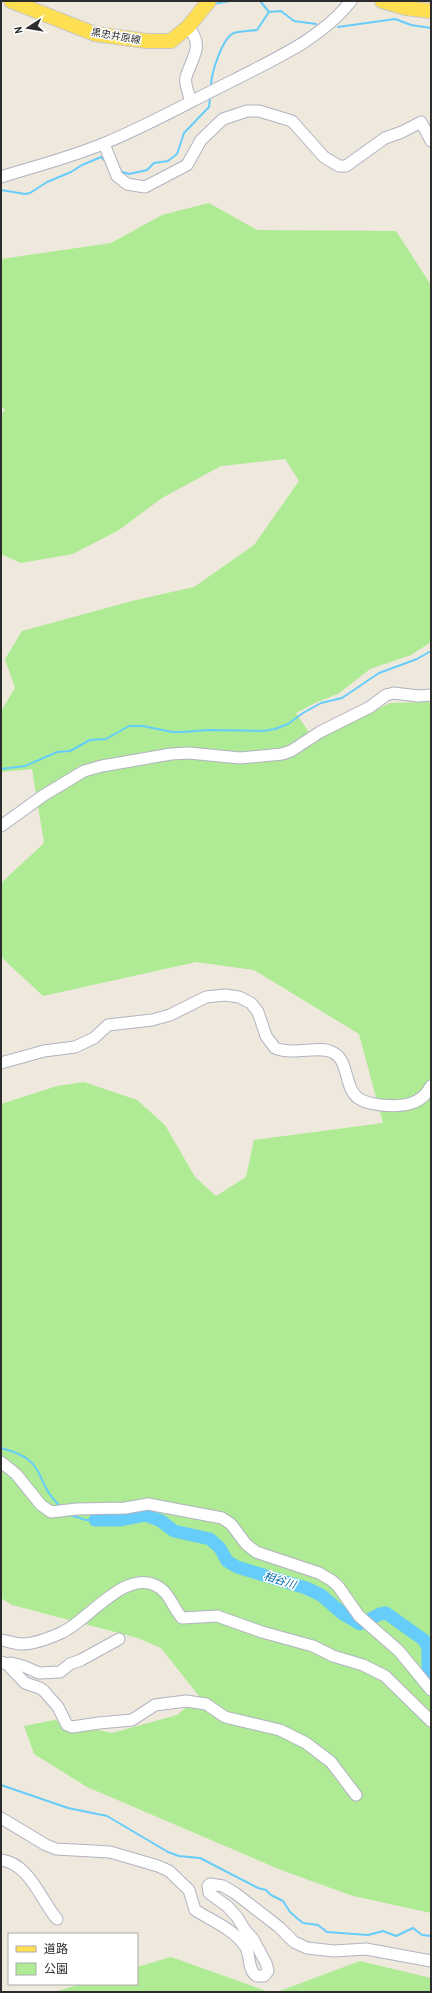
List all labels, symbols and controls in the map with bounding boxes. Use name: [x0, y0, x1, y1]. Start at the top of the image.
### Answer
north arrow: [8, 8, 48, 48]
text: N: [11, 25, 26, 35]
street label: 黒忠井原線: [90, 25, 142, 47]
water label: 相谷川: [262, 1568, 299, 1592]
legend: [8, 1933, 138, 1985]
text: 道路: [44, 1941, 68, 1957]
text: 公園: [44, 1961, 68, 1977]

